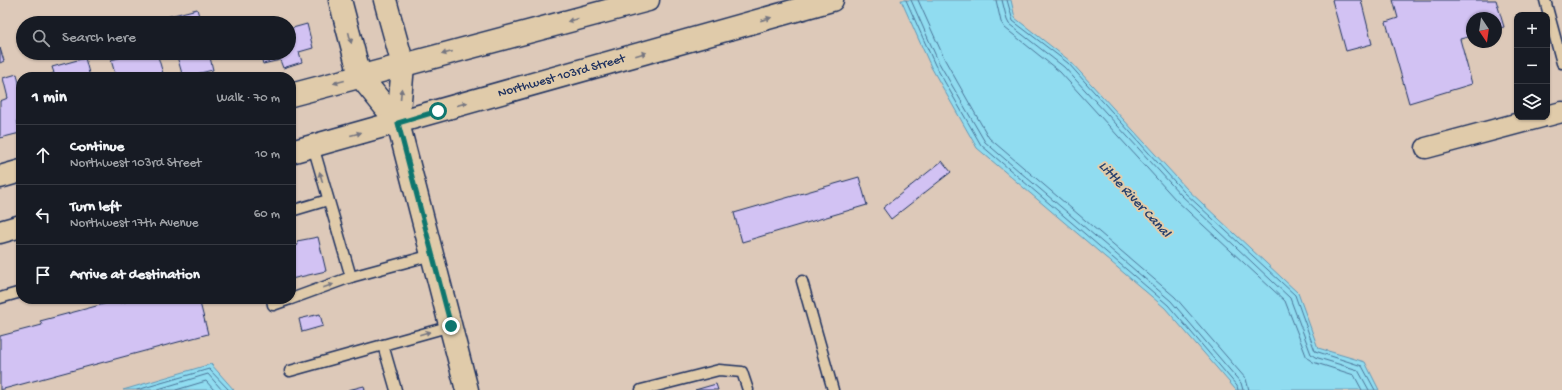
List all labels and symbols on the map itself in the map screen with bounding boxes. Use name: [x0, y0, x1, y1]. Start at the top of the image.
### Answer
north arrow: [1466, 12, 1502, 48]
one-way arrow: [760, 15, 773, 21]
one-way arrow: [566, 17, 578, 23]
one-way arrow: [347, 32, 353, 44]
one-way arrow: [441, 50, 453, 56]
street label: Northwest 103rd Street: [496, 51, 629, 101]
one-way arrow: [635, 51, 647, 57]
one-way arrow: [332, 79, 344, 85]
one-way arrow: [397, 88, 404, 100]
one-way arrow: [456, 101, 468, 107]
route start: [429, 102, 447, 120]
one-way arrow: [349, 131, 362, 137]
water label: Little River Canal: [1094, 158, 1174, 242]
one-way arrow: [318, 170, 324, 183]
one-way arrow: [322, 282, 334, 288]
route end: [442, 317, 460, 335]
one-way arrow: [419, 330, 431, 336]

